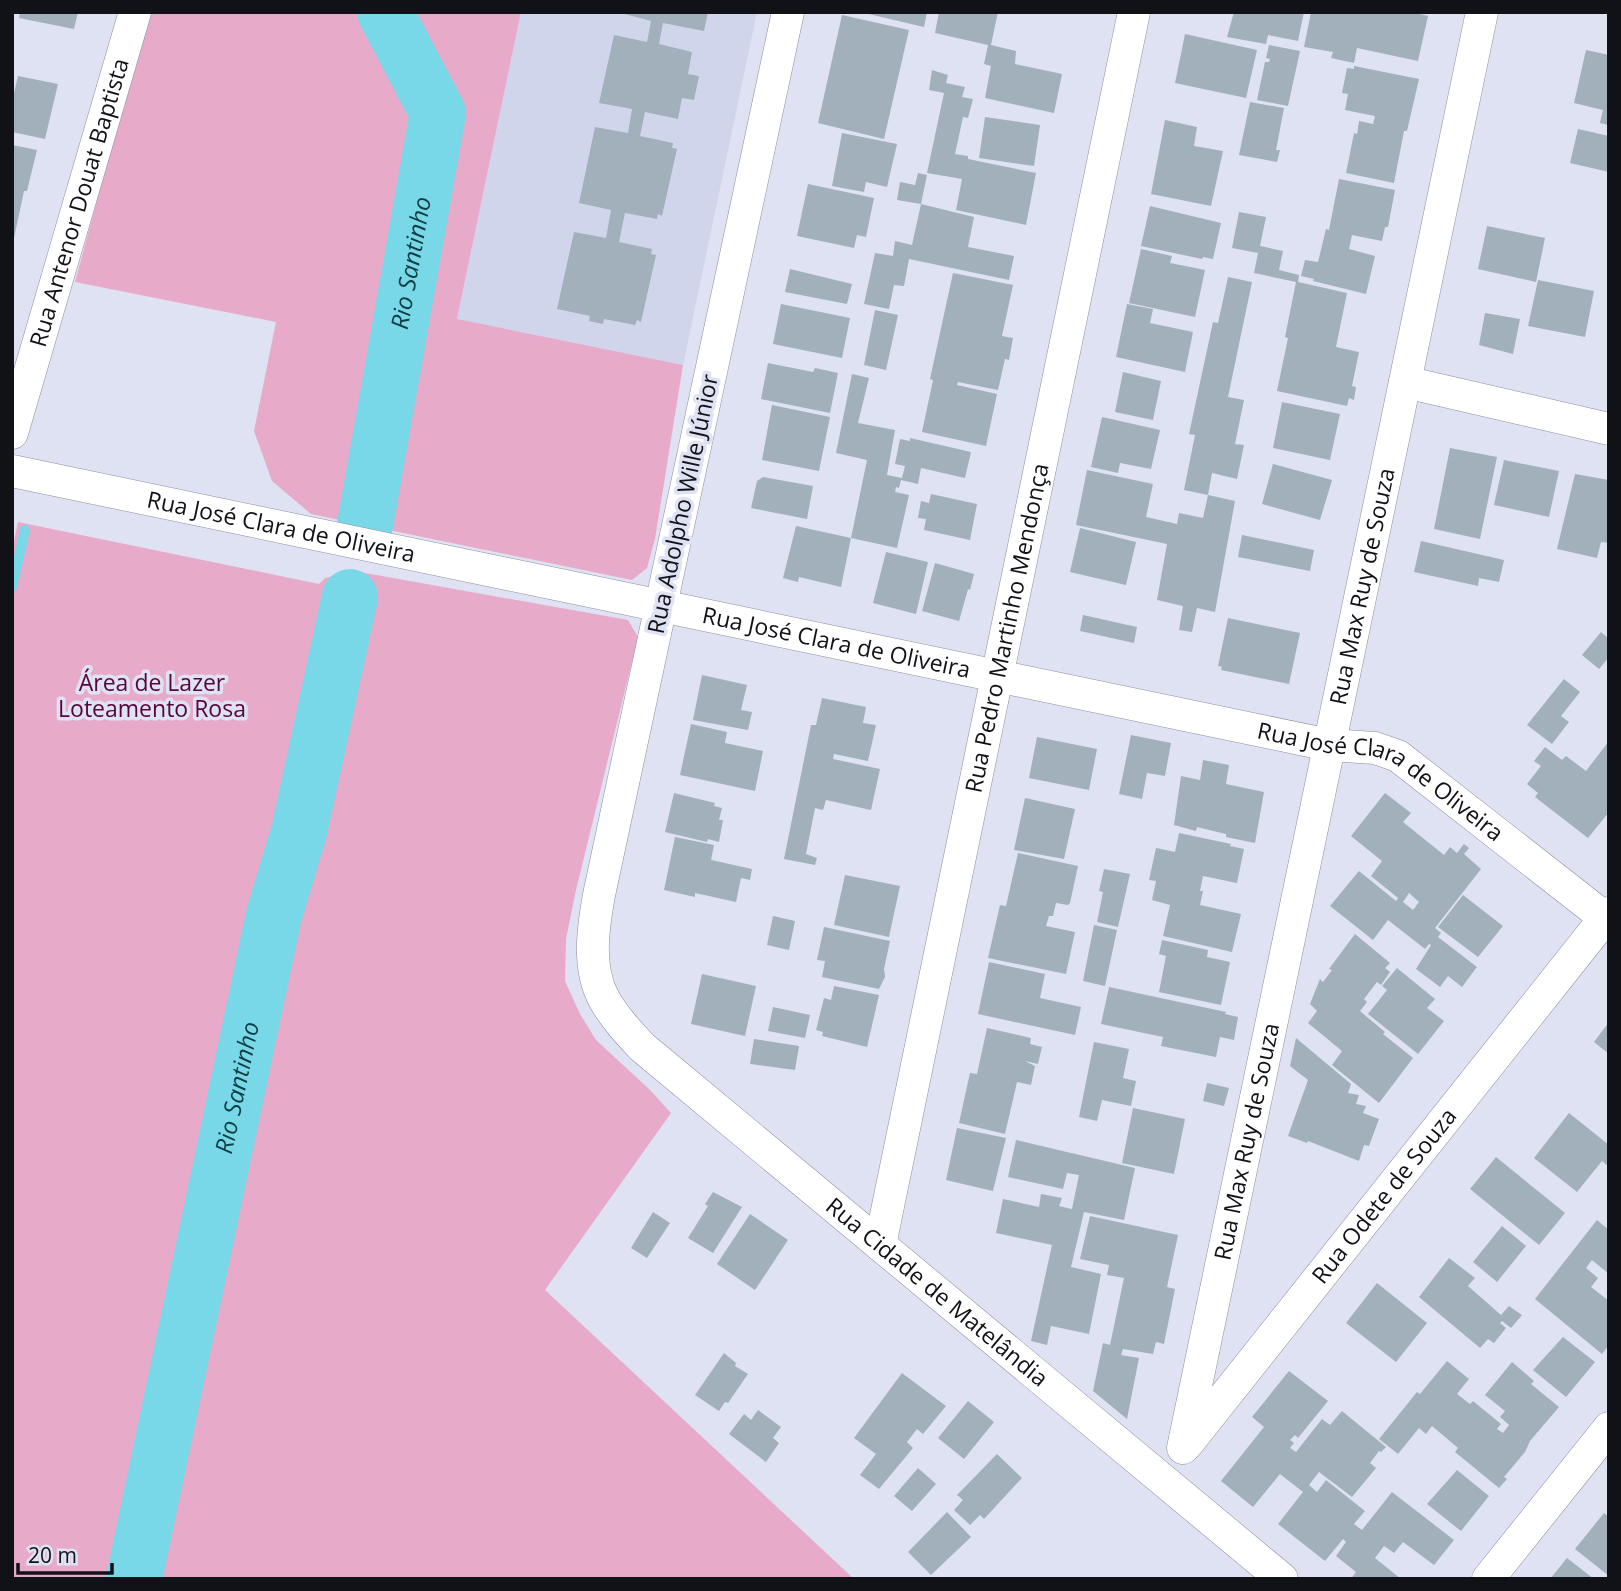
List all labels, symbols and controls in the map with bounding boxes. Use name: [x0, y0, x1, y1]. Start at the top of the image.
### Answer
street label: Rua Antenor Douat Baptista: [21, 54, 136, 351]
water label: Rio Santinho: [382, 194, 438, 332]
street label: Rua Adolpho Wille Júnior: [639, 371, 725, 636]
street label: Rua Pedro Martinho Mendonça: [957, 460, 1056, 795]
street label: Rua Max Ruy de Souza: [1321, 465, 1402, 708]
street label: Rua José Clara de Oliveira: [144, 483, 418, 570]
street label: Rua José Clara de Oliveira: [700, 598, 974, 685]
park label: Área de Lazer Loteamento Rosa: [58, 666, 246, 724]
street label: Rua José Clara de Oliveira: [1255, 714, 1511, 848]
water label: Rio Santinho: [206, 1018, 266, 1157]
street label: Rua Max Ruy de Souza: [1206, 1020, 1286, 1263]
street label: Rua Odete de Souza: [1304, 1101, 1463, 1290]
street label: Rua Cidade de Matelândia: [820, 1190, 1056, 1393]
scale bar: [18, 1532, 112, 1576]
text: 20 m: [28, 1541, 77, 1569]

